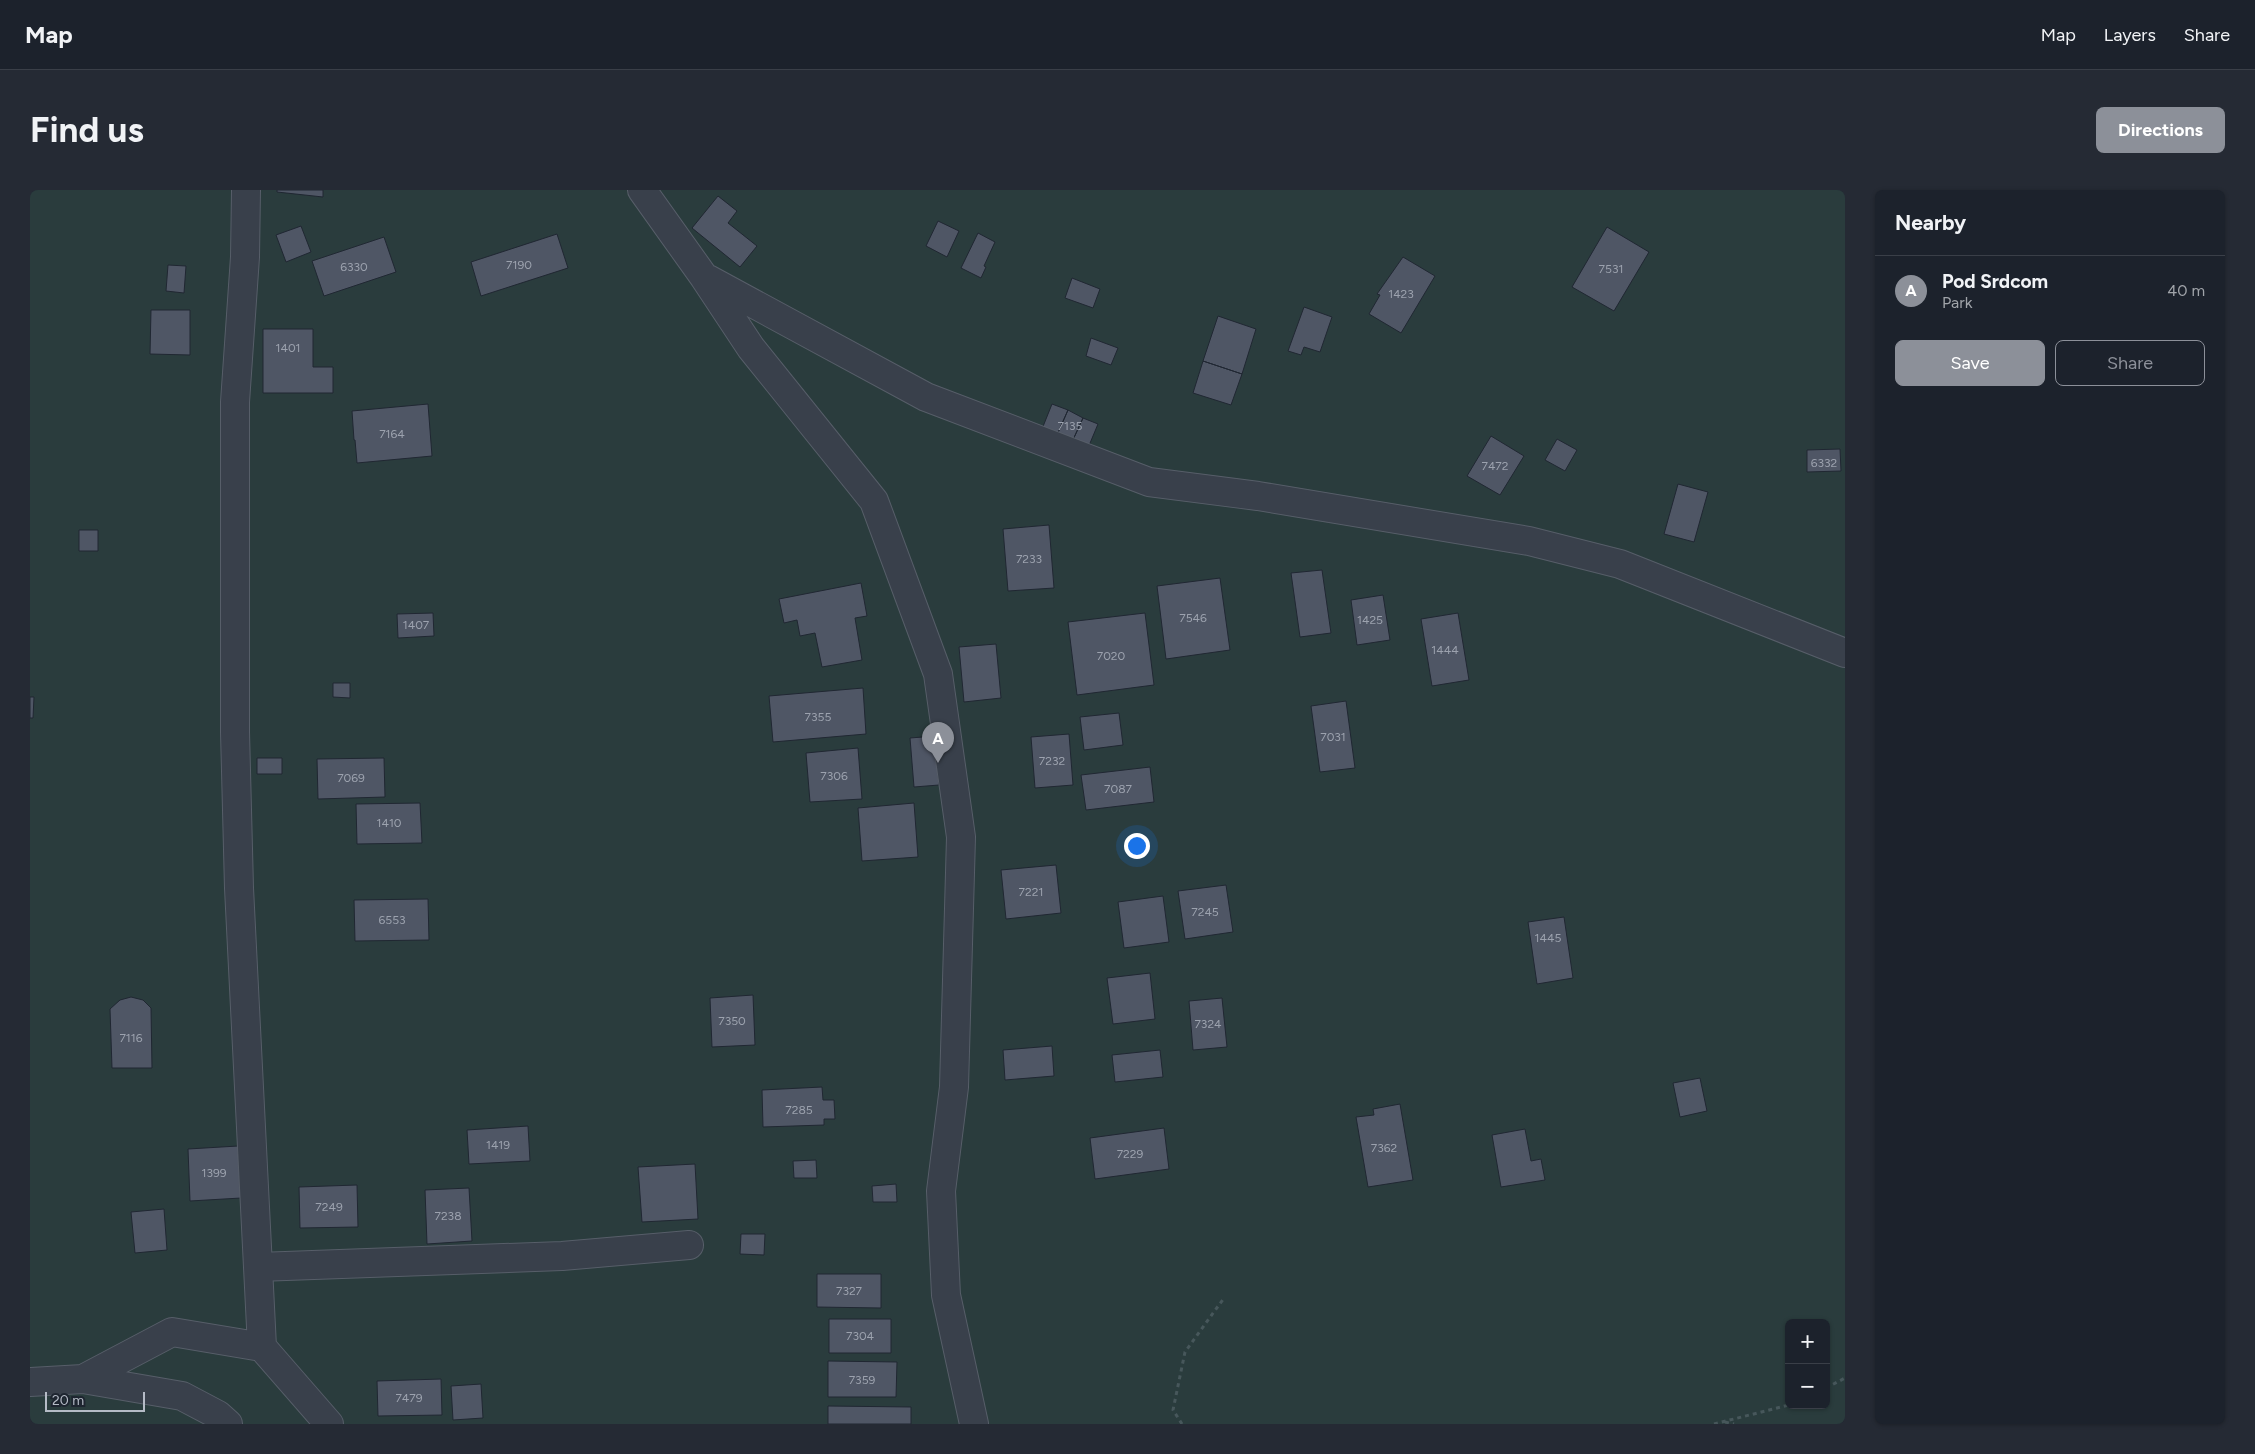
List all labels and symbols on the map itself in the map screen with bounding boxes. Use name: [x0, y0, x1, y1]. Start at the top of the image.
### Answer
house number: 7190: [506, 258, 532, 272]
house number: 6330: [340, 260, 368, 274]
house number: 7531: [1599, 262, 1623, 276]
house number: 1423: [1388, 287, 1414, 301]
house number: 1401: [275, 341, 301, 355]
house number: 7135: [1058, 419, 1083, 433]
house number: 7164: [379, 427, 405, 441]
house number: 6332: [1811, 456, 1837, 470]
house number: 7472: [1481, 459, 1509, 473]
house number: 7233: [1016, 552, 1042, 566]
house number: 7546: [1179, 611, 1207, 625]
house number: 1425: [1357, 613, 1383, 627]
house number: 1407: [403, 618, 430, 632]
house number: 1444: [1431, 643, 1459, 657]
house number: 7020: [1097, 649, 1126, 663]
house number: 7355: [805, 710, 831, 724]
pin: A: [922, 722, 954, 763]
house number: 7031: [1320, 730, 1346, 744]
house number: 7232: [1039, 754, 1065, 768]
house number: 7306: [820, 769, 848, 783]
house number: 7069: [337, 771, 365, 785]
house number: 7087: [1104, 782, 1133, 796]
house number: 1410: [376, 816, 402, 830]
your location: [1124, 833, 1150, 859]
house number: 7221: [1019, 885, 1043, 899]
house number: 7245: [1191, 905, 1219, 919]
house number: 6553: [378, 913, 406, 927]
house number: 1445: [1535, 931, 1561, 945]
house number: 7350: [718, 1014, 746, 1028]
house number: 7324: [1194, 1017, 1222, 1031]
house number: 7116: [119, 1031, 143, 1045]
house number: 7285: [785, 1103, 813, 1117]
house number: 1419: [486, 1138, 510, 1152]
house number: 7362: [1371, 1141, 1397, 1155]
house number: 7229: [1117, 1147, 1144, 1161]
house number: 1399: [201, 1166, 227, 1180]
house number: 7249: [315, 1200, 343, 1214]
house number: 7238: [434, 1209, 462, 1223]
house number: 7327: [836, 1284, 863, 1298]
house number: 7304: [846, 1329, 875, 1343]
house number: 7359: [849, 1373, 876, 1387]
scale bar: [45, 1389, 145, 1412]
house number: 7479: [395, 1391, 423, 1405]

